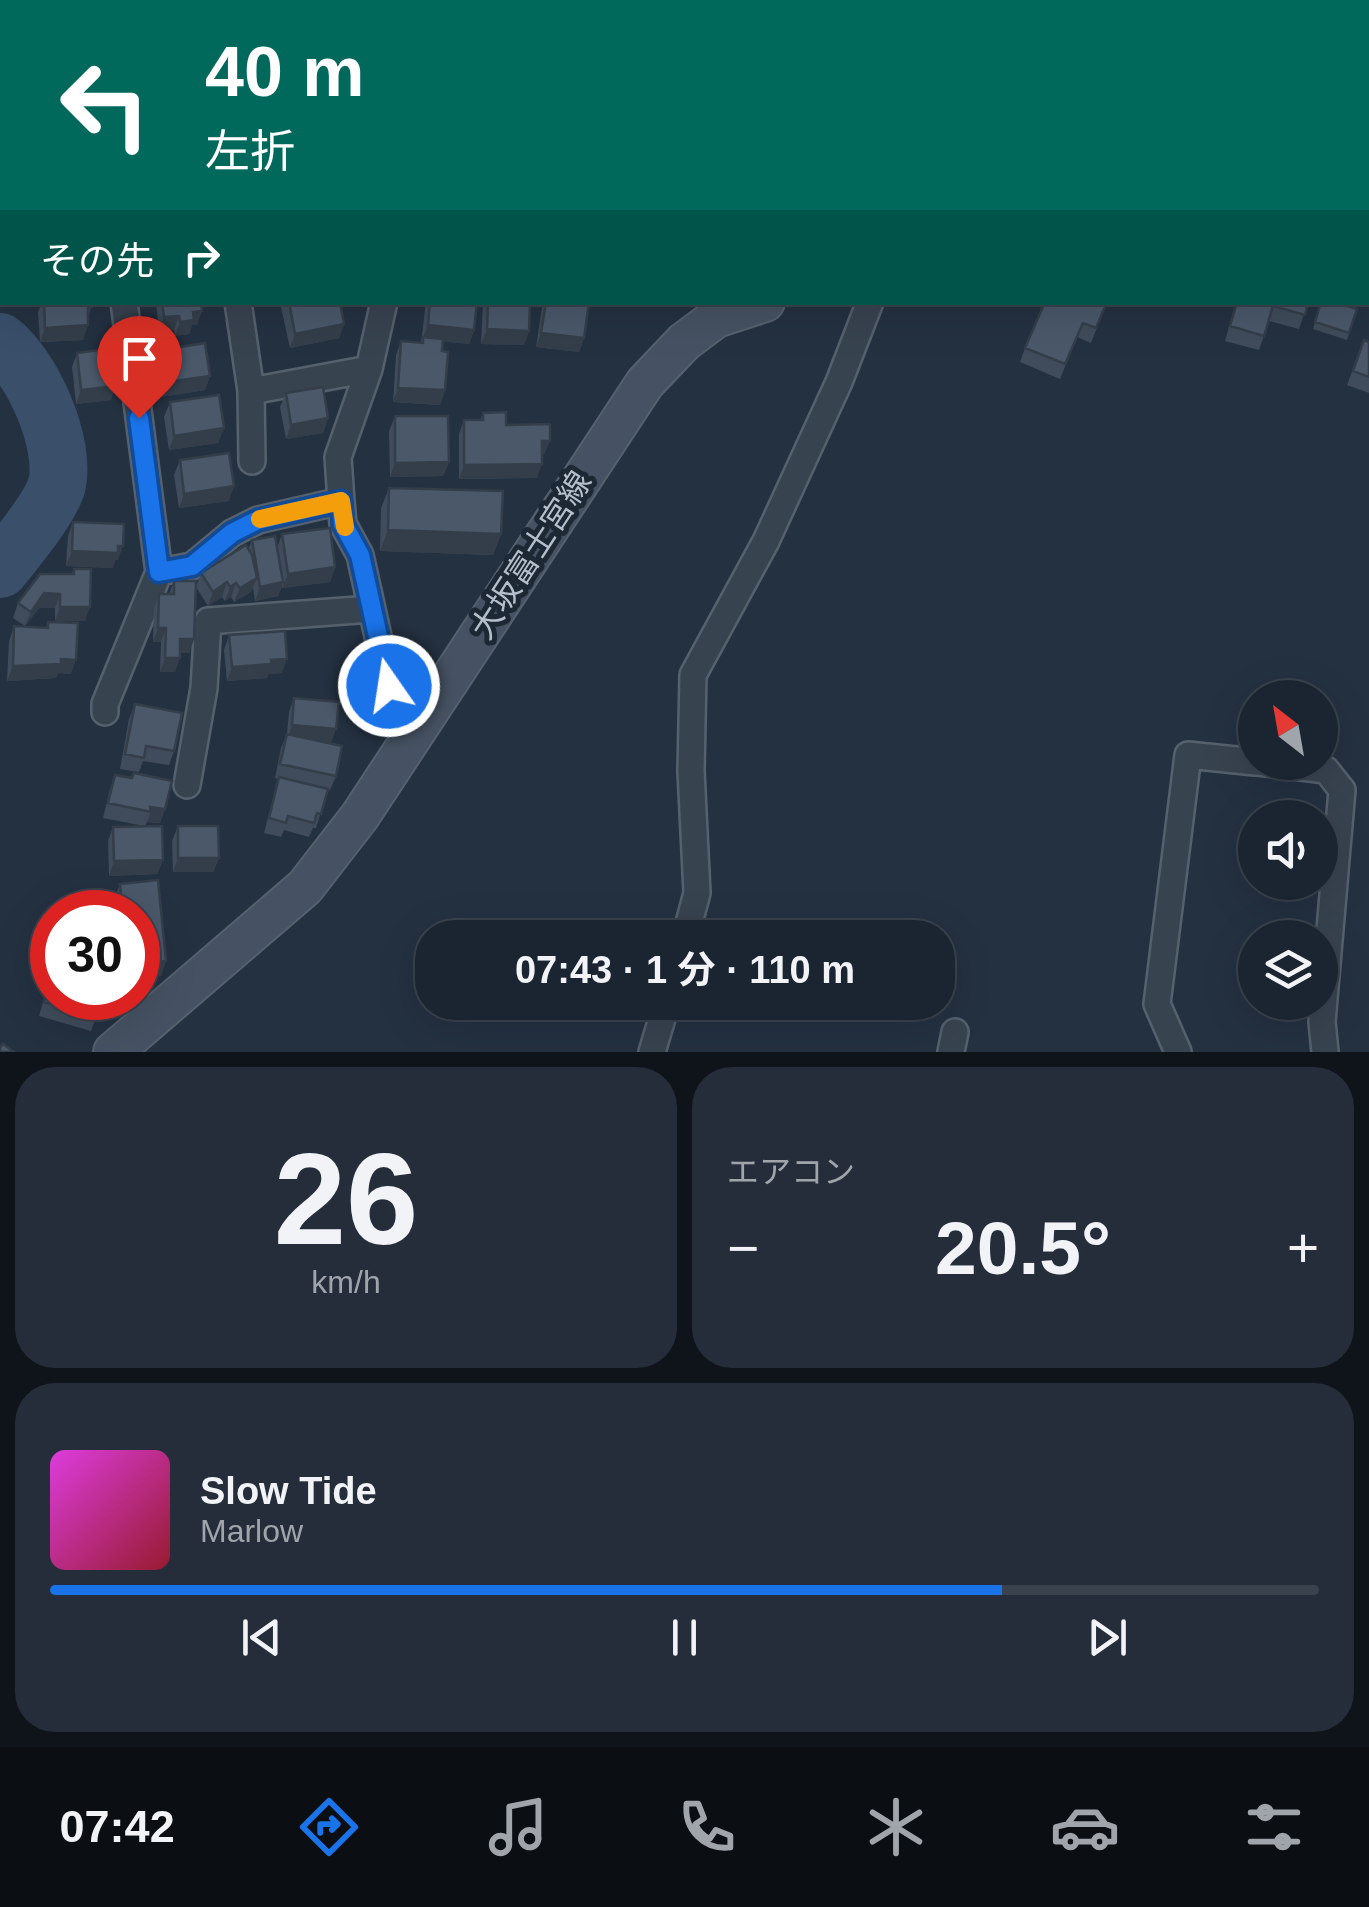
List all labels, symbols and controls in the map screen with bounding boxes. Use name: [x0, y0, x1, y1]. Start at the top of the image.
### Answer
text: 40 m: [205, 33, 365, 111]
icon: left: [40, 40, 170, 170]
text: 左折: [205, 126, 295, 177]
icon: right: [174, 230, 229, 285]
text: その先: [40, 240, 154, 282]
pin: [97, 316, 182, 419]
icon: arrive: [112, 331, 167, 386]
street label: 大坂富士宮線: [464, 465, 598, 645]
position arrow: [337, 634, 441, 738]
north arrow: [1238, 680, 1338, 780]
map controls: [1238, 680, 1338, 1020]
button: sound: [1238, 800, 1338, 900]
speed limit sign: 30: [30, 890, 160, 1020]
button: layers: [1238, 920, 1338, 1020]
text: 07:43 · 1 分 · 110 m: [515, 949, 855, 991]
text: 26: [274, 1126, 418, 1272]
text: エアコン: [727, 1154, 855, 1190]
text: 20.5°: [935, 1206, 1111, 1290]
text: −: [727, 1217, 759, 1279]
text: +: [1287, 1217, 1319, 1279]
text: km/h: [311, 1264, 381, 1300]
text: Slow Tide: [200, 1470, 377, 1512]
text: Marlow: [200, 1513, 303, 1549]
icon: previous: [234, 1610, 289, 1665]
icon: pause: [657, 1610, 712, 1665]
icon: next: [1080, 1610, 1135, 1665]
icon: directions: [294, 1792, 364, 1862]
icon: music: [483, 1792, 553, 1862]
icon: phone: [672, 1792, 742, 1862]
icon: climate: [861, 1792, 931, 1862]
icon: car: [1050, 1792, 1120, 1862]
icon: filters: [1239, 1792, 1309, 1862]
text: 07:42: [60, 1801, 175, 1852]

